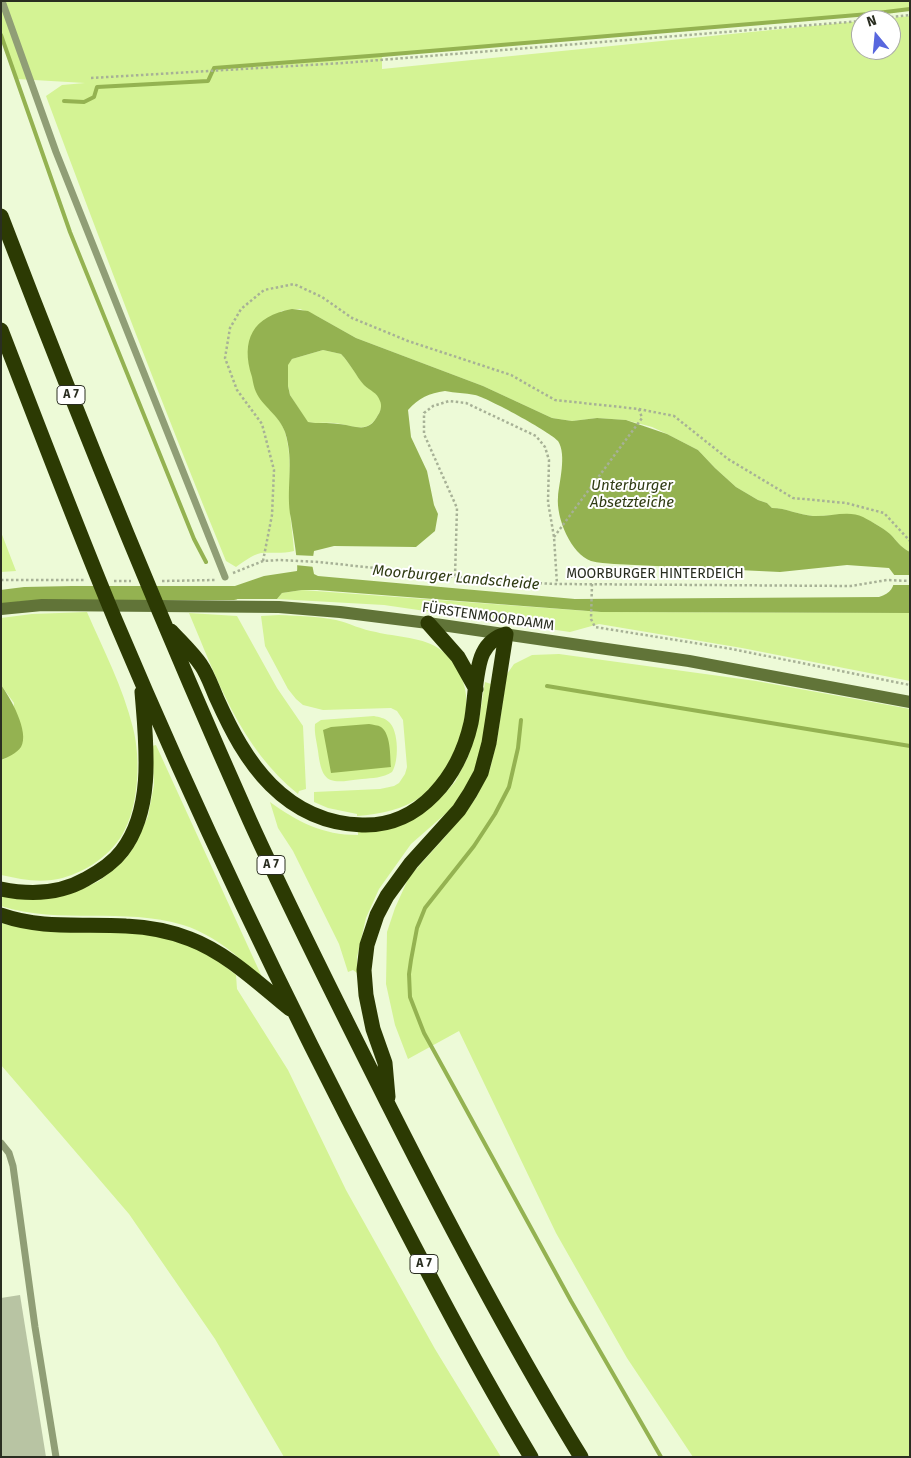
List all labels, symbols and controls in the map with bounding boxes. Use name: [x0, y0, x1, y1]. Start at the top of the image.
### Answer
north arrow: [851, 10, 901, 60]
text: N: [865, 12, 879, 31]
road number: A 7: [57, 386, 85, 404]
water label: Unterburger Absetzteiche: [590, 477, 674, 512]
water label: Moorburger Landscheide: [372, 562, 540, 594]
street label: MOORBURGER HINTERDEICH: [566, 566, 744, 582]
street label: FÜRSTENMOORDAMM: [421, 599, 555, 635]
road number: A 7: [257, 856, 285, 874]
road number: A 7: [410, 1254, 438, 1274]

